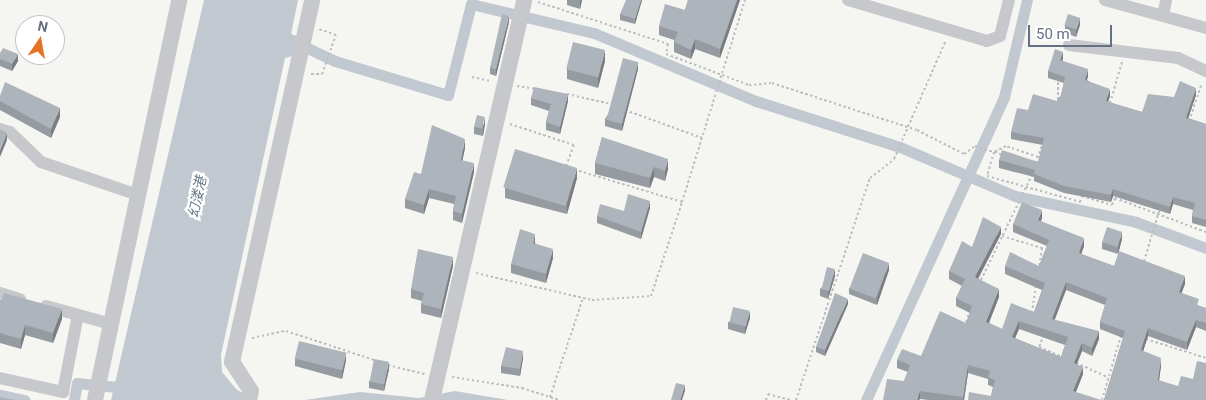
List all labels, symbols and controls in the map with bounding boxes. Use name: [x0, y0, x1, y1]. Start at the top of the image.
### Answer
north arrow: [15, 15, 65, 65]
scale bar: [1031, 15, 1115, 47]
text: N: [36, 17, 49, 35]
text: 50 m: [1036, 25, 1070, 43]
water label: 幻溇港: [184, 175, 210, 219]

